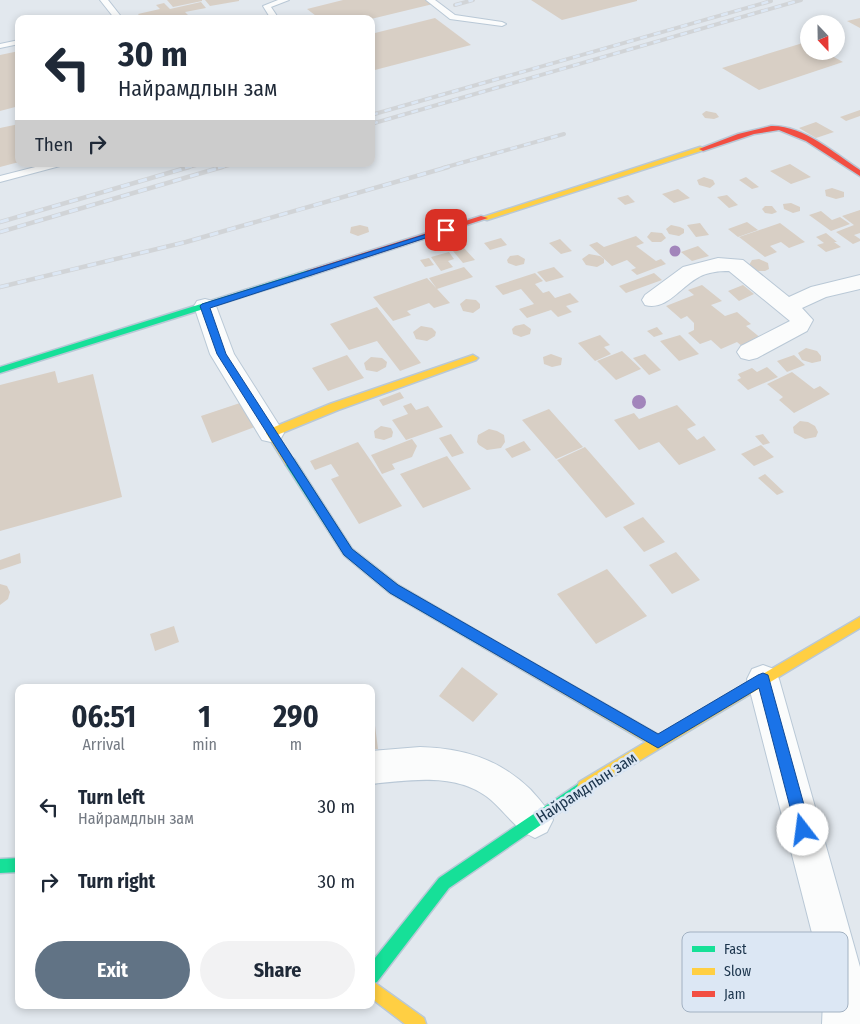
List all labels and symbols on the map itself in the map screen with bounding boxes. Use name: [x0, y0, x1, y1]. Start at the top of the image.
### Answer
north arrow: [800, 15, 845, 60]
pin: [425, 209, 467, 251]
street label: Найрамдлын зам: [532, 748, 640, 827]
position arrow: [776, 803, 828, 855]
legend: [682, 932, 848, 1012]
text: Fast: [724, 941, 747, 958]
text: Slow: [724, 963, 751, 980]
text: Jam: [724, 986, 745, 1003]

